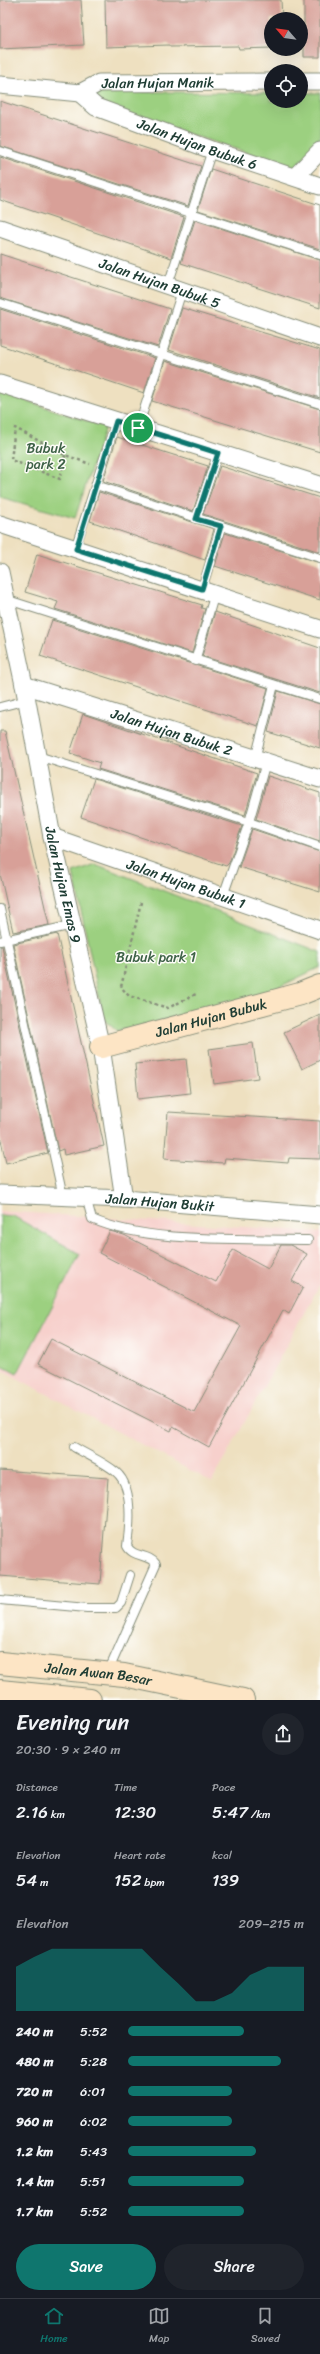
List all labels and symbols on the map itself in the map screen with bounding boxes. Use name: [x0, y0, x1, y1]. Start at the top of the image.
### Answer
north arrow: [264, 12, 308, 56]
street label: Jalan Hujan Manik: [101, 70, 215, 95]
street label: Jalan Hujan Bubuk 6: [133, 110, 261, 177]
street label: Jalan Hujan Bubuk 5: [95, 250, 224, 315]
pin: [121, 411, 155, 445]
park label: Bubuk park 2: [25, 436, 66, 477]
street label: Jalan Hujan Bubuk 2: [107, 701, 236, 763]
street label: Jalan Hujan Emas 9: [38, 823, 89, 946]
street label: Jalan Hujan Bubuk 1: [122, 851, 249, 916]
park label: Bubuk park 1: [116, 945, 196, 970]
street label: Jalan Hujan Bubuk: [152, 991, 270, 1045]
street label: Jalan Hujan Bukit: [104, 1186, 216, 1219]
street label: Jalan Awan Besar: [42, 1655, 156, 1693]

